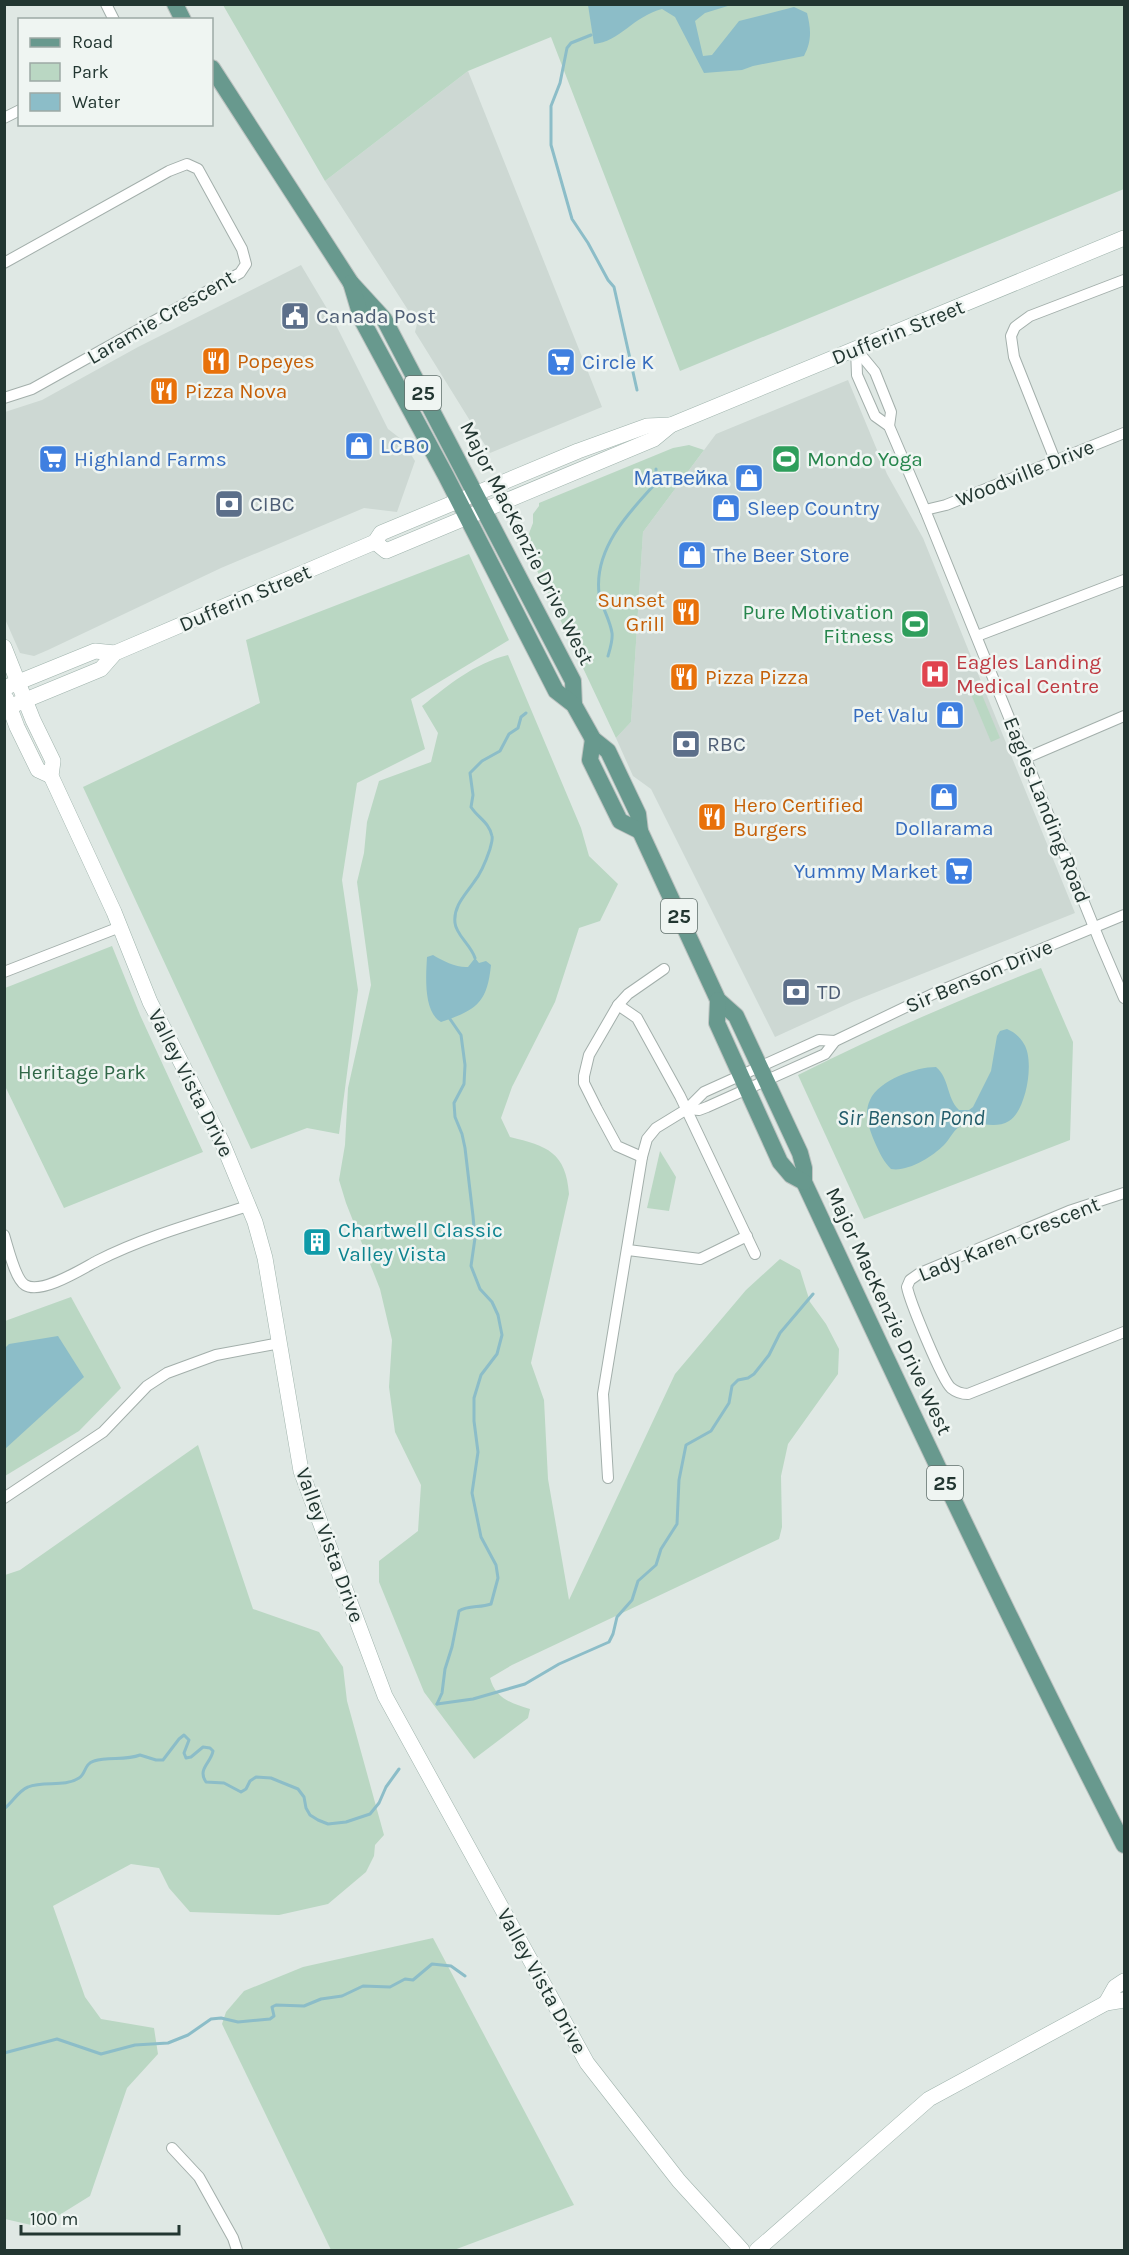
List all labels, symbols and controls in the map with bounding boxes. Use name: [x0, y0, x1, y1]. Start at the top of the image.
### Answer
legend: [18, 18, 213, 126]
text: Road: [72, 31, 113, 53]
text: Park: [72, 61, 109, 83]
text: Water: [72, 91, 120, 113]
street label: Laramie Crescent: [83, 265, 239, 369]
street label: Dufferin Street: [828, 294, 968, 370]
public building icon: Canada Post: [279, 300, 311, 332]
place label: Canada Post: [316, 304, 436, 328]
restaurant icon: Popeyes: [200, 345, 232, 377]
supermarket icon: Circle K: [545, 346, 577, 378]
place label: Popeyes: [237, 349, 315, 373]
place label: Circle K: [582, 350, 654, 374]
restaurant icon: Pizza Nova: [148, 375, 180, 407]
road number: 25: [405, 376, 441, 410]
place label: Pizza Nova: [185, 379, 287, 403]
street label: Major MacKenzie Drive West: [455, 417, 599, 669]
shop icon: LCBO: [343, 430, 375, 462]
place label: LCBO: [380, 434, 429, 458]
street label: Woodville Drive: [952, 434, 1098, 512]
supermarket icon: Highland Farms: [37, 443, 69, 475]
sports icon: Mondo Yoga: [770, 443, 802, 475]
place label: Highland Farms: [74, 447, 227, 471]
place label: Mondo Yoga: [807, 447, 923, 471]
shop icon: Матвейка: [733, 462, 765, 494]
place label: Матвейка: [634, 466, 728, 490]
bank icon: CIBC: [213, 488, 245, 520]
place label: CIBC: [250, 492, 295, 516]
shop icon: Sleep Country: [710, 492, 742, 524]
place label: Sleep Country: [747, 496, 880, 520]
shop icon: The Beer Store: [676, 539, 708, 571]
place label: The Beer Store: [713, 543, 850, 567]
street label: Dufferin Street: [175, 559, 315, 637]
place label: Sunset Grill: [597, 588, 665, 636]
restaurant icon: Sunset Grill: [670, 596, 702, 628]
place label: Pure Motivation Fitness: [742, 600, 894, 648]
sports icon: Pure Motivation Fitness: [899, 608, 931, 640]
place label: Eagles Landing Medical Centre: [956, 650, 1101, 698]
hospital icon: Eagles Landing Medical Centre: [919, 658, 951, 690]
restaurant icon: Pizza Pizza: [668, 661, 700, 693]
place label: Pizza Pizza: [705, 665, 809, 689]
shop icon: Pet Valu: [934, 699, 966, 731]
place label: Pet Valu: [852, 703, 929, 727]
street label: Eagles Landing Road: [999, 713, 1095, 907]
bank icon: RBC: [670, 728, 702, 760]
place label: RBC: [707, 732, 746, 756]
shop icon: Dollarama: [928, 781, 960, 813]
place label: Hero Certified Burgers: [733, 793, 864, 841]
restaurant icon: Hero Certified Burgers: [696, 801, 728, 833]
place label: Dollarama: [894, 816, 994, 840]
supermarket icon: Yummy Market: [943, 855, 975, 887]
place label: Yummy Market: [794, 859, 938, 883]
road number: 25: [661, 899, 697, 933]
street label: Sir Benson Drive: [902, 934, 1056, 1018]
bank icon: TD: [780, 976, 812, 1008]
place label: TD: [817, 980, 841, 1004]
street label: Valley Vista Drive: [143, 1005, 239, 1161]
park label: Heritage Park: [18, 1060, 146, 1084]
water label: Sir Benson Pond: [837, 1105, 985, 1131]
street label: Major MacKenzie Drive West: [821, 1183, 957, 1439]
street label: Lady Karen Crescent: [915, 1192, 1103, 1286]
place label: Chartwell Classic Valley Vista: [338, 1218, 503, 1266]
building icon: Chartwell Classic Valley Vista: [301, 1226, 333, 1258]
street label: Valley Vista Drive: [291, 1464, 369, 1626]
road number: 25: [927, 1466, 963, 1500]
street label: Valley Vista Drive: [492, 1904, 592, 2058]
scale bar: [21, 2198, 178, 2236]
text: 100 m: [30, 2208, 78, 2230]

